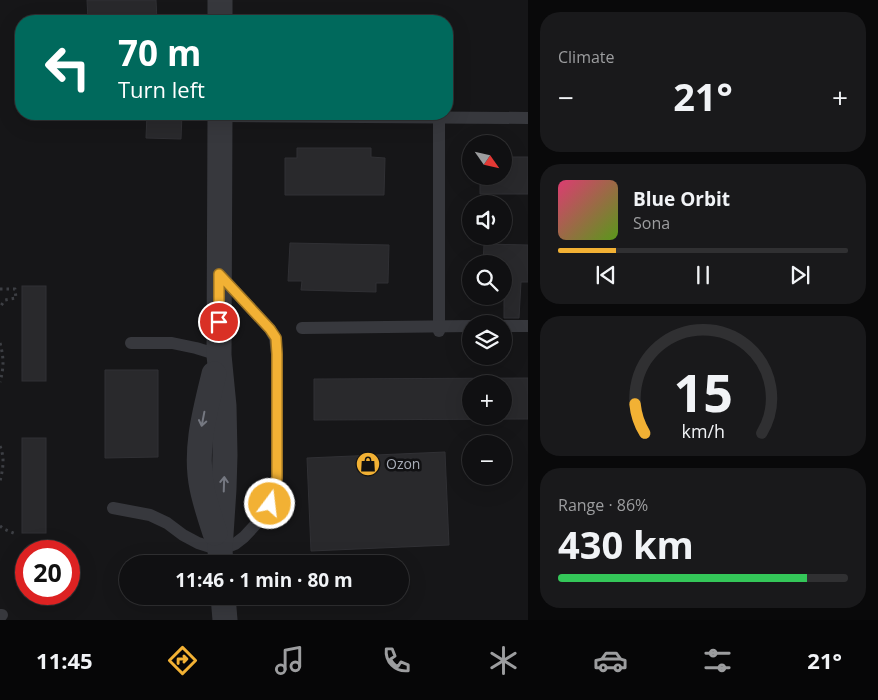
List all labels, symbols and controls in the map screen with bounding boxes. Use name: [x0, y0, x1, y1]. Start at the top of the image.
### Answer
text: 70 m: [118, 29, 201, 76]
icon: left: [35, 35, 100, 100]
text: Climate: [558, 46, 615, 68]
text: 21°: [673, 70, 733, 122]
text: Turn left: [118, 74, 205, 104]
text: −: [558, 78, 574, 116]
text: +: [832, 78, 848, 116]
north arrow: [462, 135, 512, 185]
map controls: [462, 135, 512, 485]
text: Blue Orbit: [633, 186, 730, 212]
button: sound: [462, 195, 512, 245]
text: Sona: [633, 212, 670, 234]
button: search: [462, 255, 512, 305]
icon: previous: [592, 261, 620, 289]
icon: pause: [689, 261, 717, 289]
icon: next: [786, 261, 814, 289]
pin: [198, 301, 240, 343]
icon: arrive: [205, 308, 233, 336]
button: layers: [462, 315, 512, 365]
text: 15: [673, 356, 733, 427]
button: +: [462, 375, 512, 425]
one-way arrow: [198, 411, 208, 427]
text: km/h: [681, 419, 725, 443]
button: −: [462, 435, 512, 485]
shop icon: Ozon: [355, 451, 381, 477]
place label: Ozon: [386, 454, 420, 473]
one-way arrow: [219, 476, 229, 492]
position arrow: [243, 477, 295, 529]
text: Range · 86%: [558, 494, 648, 516]
text: 430 km: [558, 518, 694, 570]
speed limit sign: 20: [15, 540, 80, 605]
text: 11:46 · 1 min · 80 m: [175, 567, 353, 593]
icon: directions: [165, 643, 200, 678]
icon: music: [272, 643, 307, 678]
icon: phone: [379, 643, 414, 678]
icon: climate: [486, 643, 521, 678]
icon: car: [593, 643, 628, 678]
icon: filters: [700, 643, 735, 678]
text: 11:45: [36, 645, 93, 675]
text: 21°: [807, 645, 842, 675]

